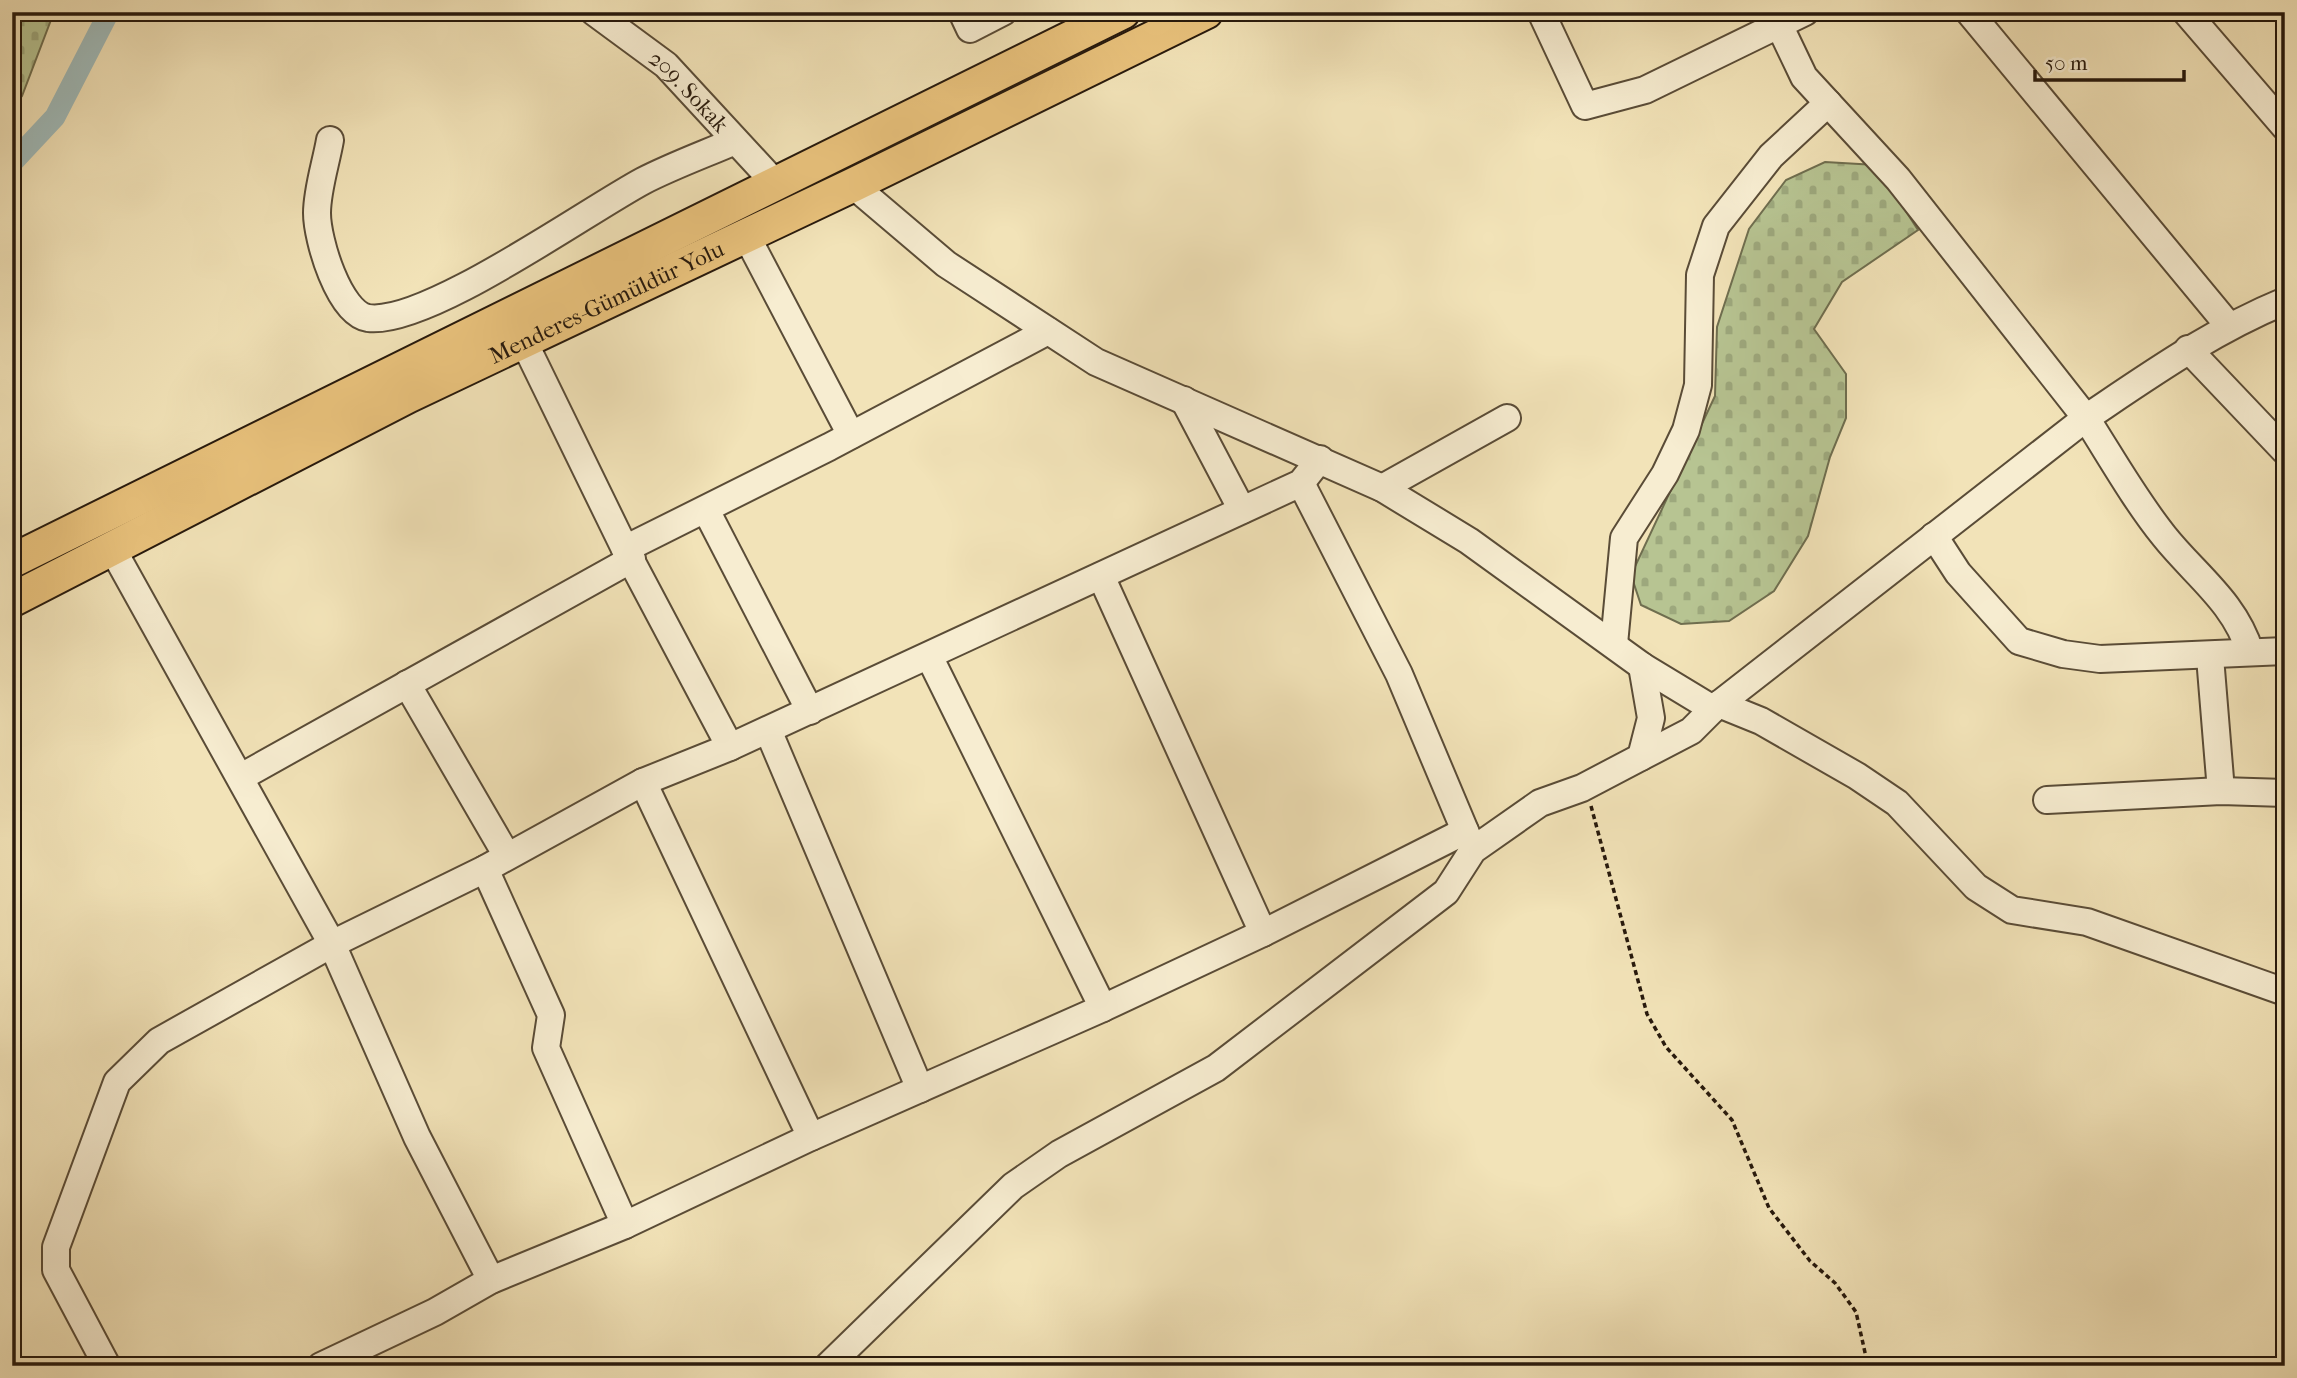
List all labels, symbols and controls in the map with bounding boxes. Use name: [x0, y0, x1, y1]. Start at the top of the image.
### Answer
scale bar: [2035, 38, 2183, 82]
street label: 209. Sokak: [644, 44, 735, 139]
text: 50 m: [2045, 51, 2088, 75]
street label: Menderes-Gümüldür Yolu: [485, 235, 728, 370]

